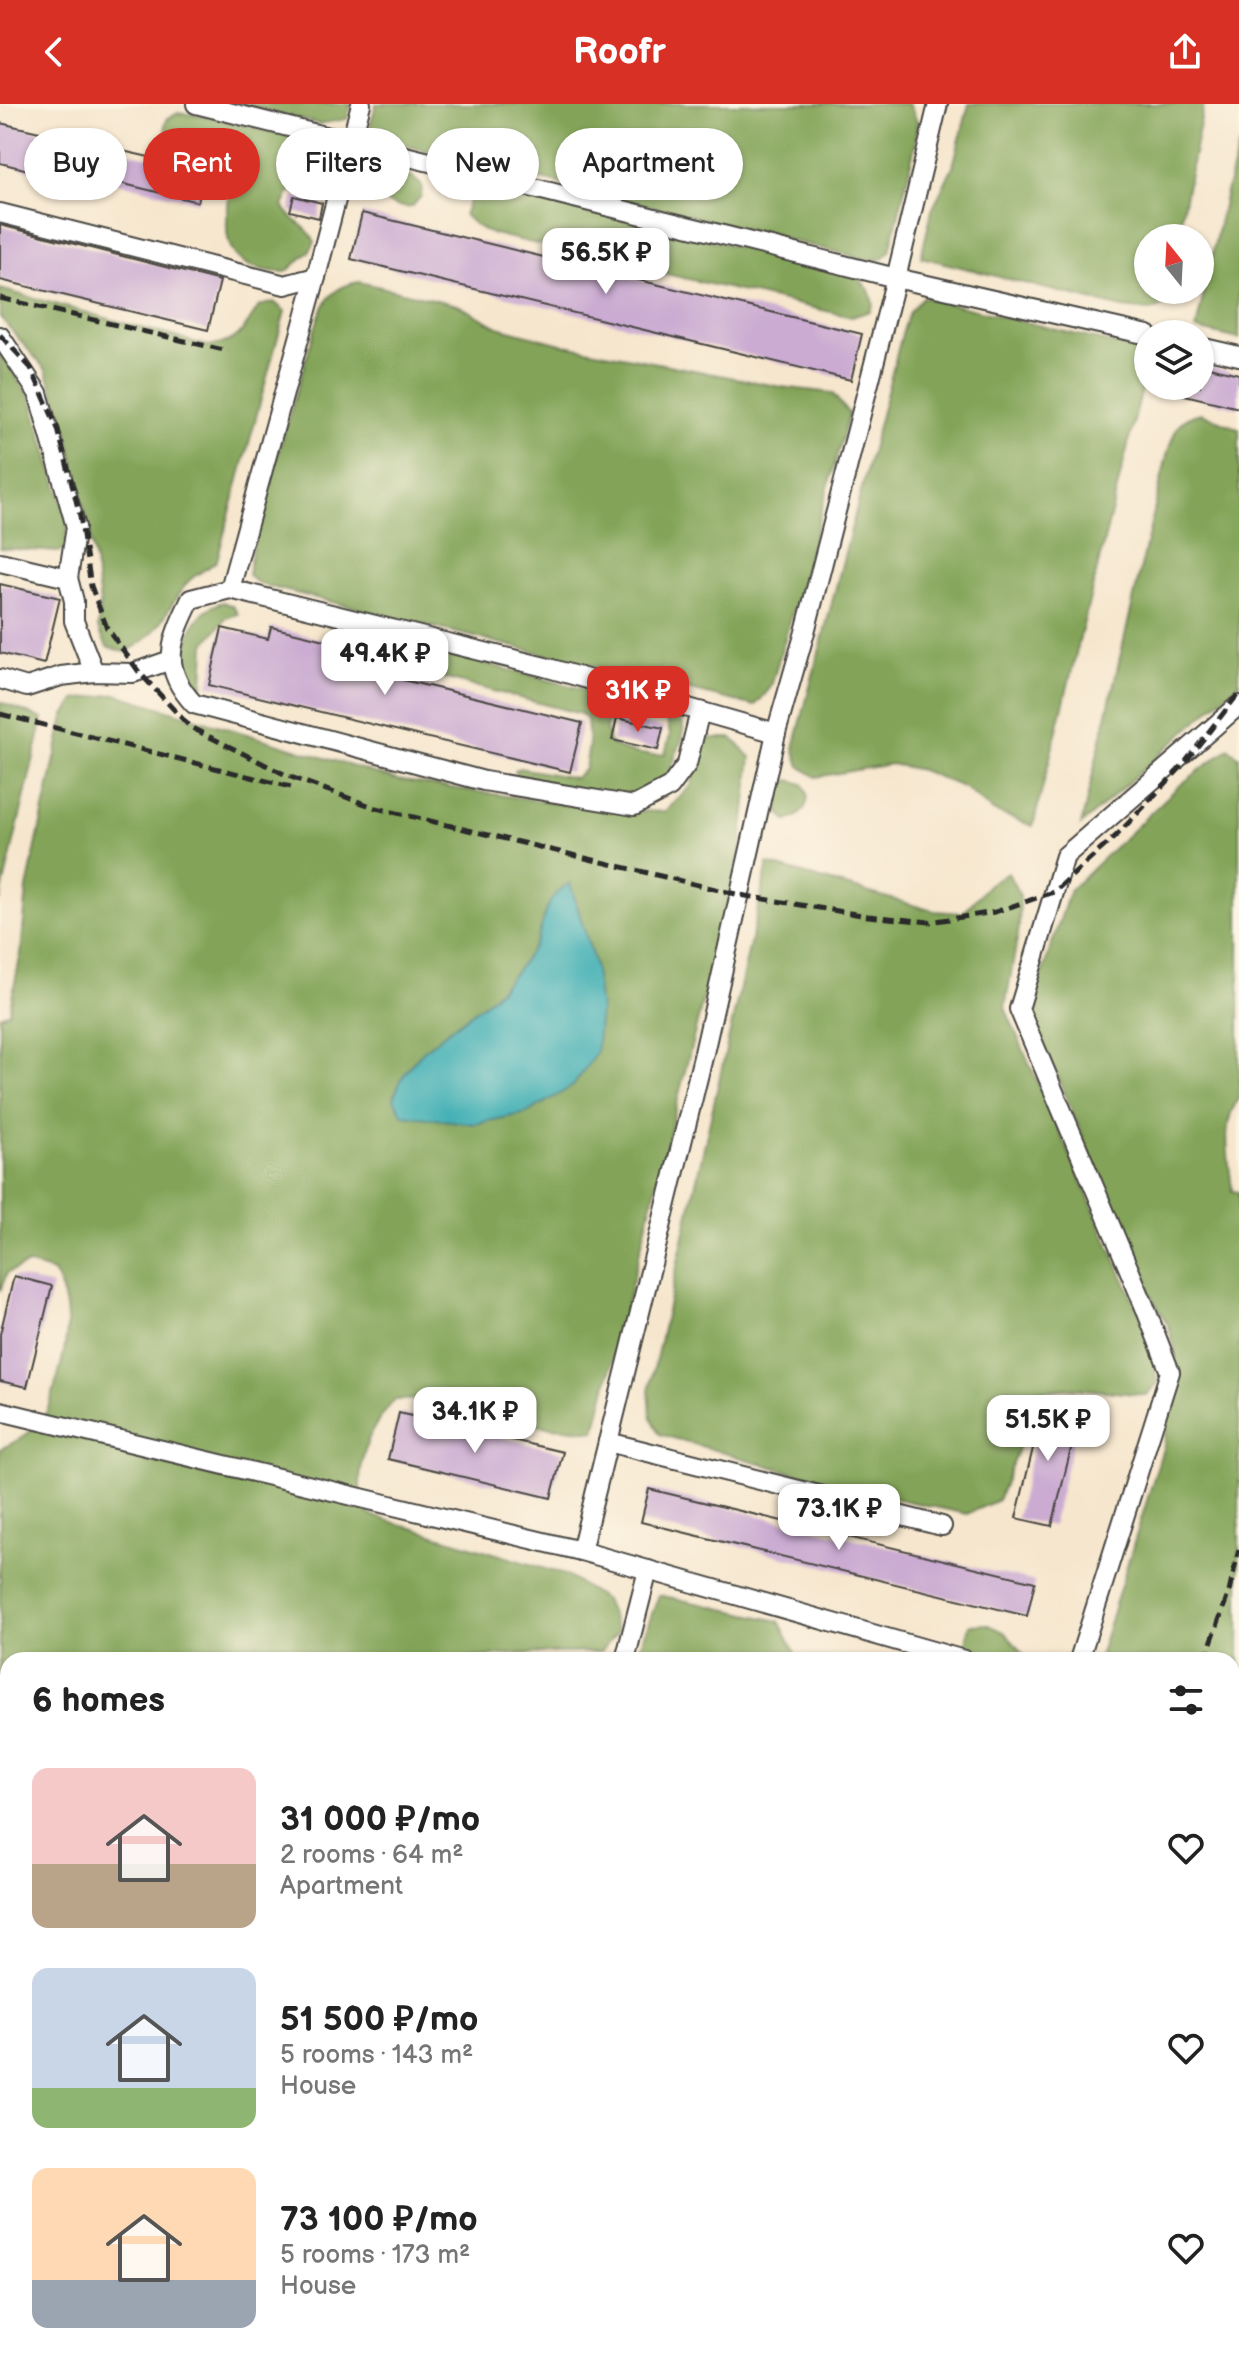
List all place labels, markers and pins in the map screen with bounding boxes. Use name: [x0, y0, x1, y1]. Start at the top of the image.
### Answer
pin: 56.5K ₽: [532, 228, 680, 296]
pin: 49.4K ₽: [311, 629, 459, 697]
pin: 31K ₽: [582, 666, 694, 734]
pin: 34.1K ₽: [401, 1387, 549, 1455]
pin: 51.5K ₽: [974, 1395, 1122, 1463]
pin: 73.1K ₽: [765, 1484, 913, 1552]

